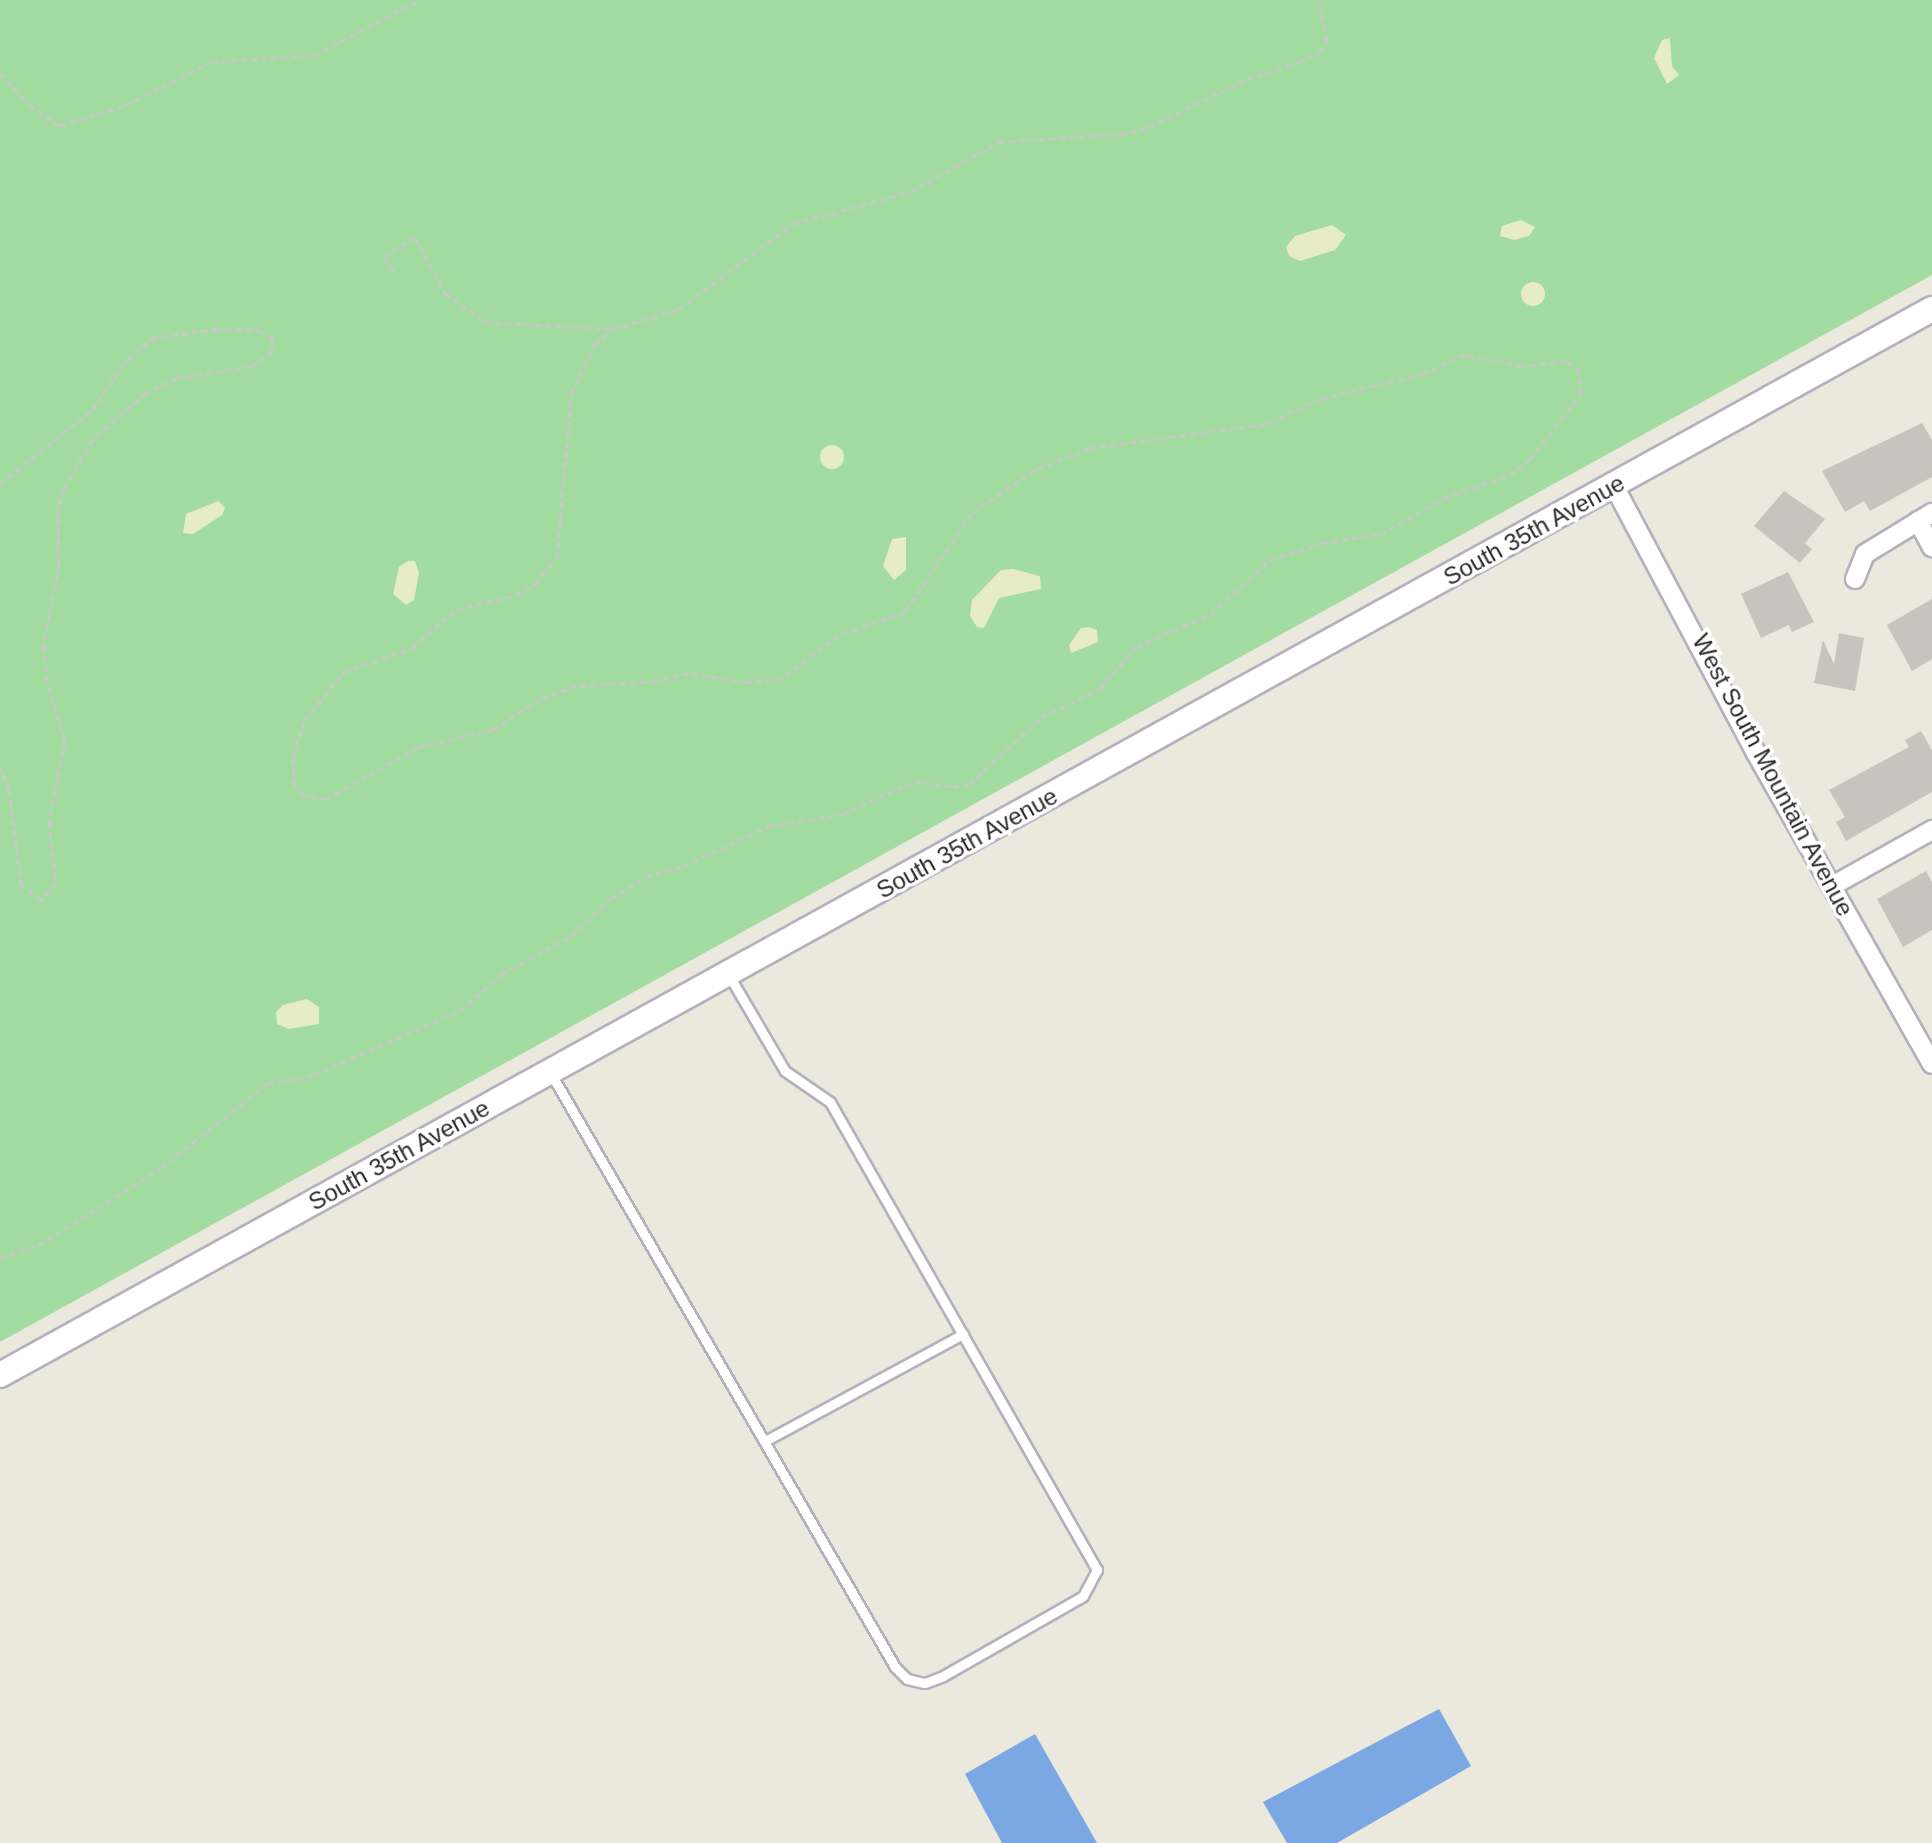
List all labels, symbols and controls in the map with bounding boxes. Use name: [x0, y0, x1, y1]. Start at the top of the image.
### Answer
street label: South 35th Avenue: [1438, 468, 1630, 592]
street label: West South Mountain Avenue: [1686, 628, 1860, 922]
street label: South 35th Avenue: [871, 781, 1063, 905]
street label: South 35th Avenue: [303, 1093, 495, 1217]

